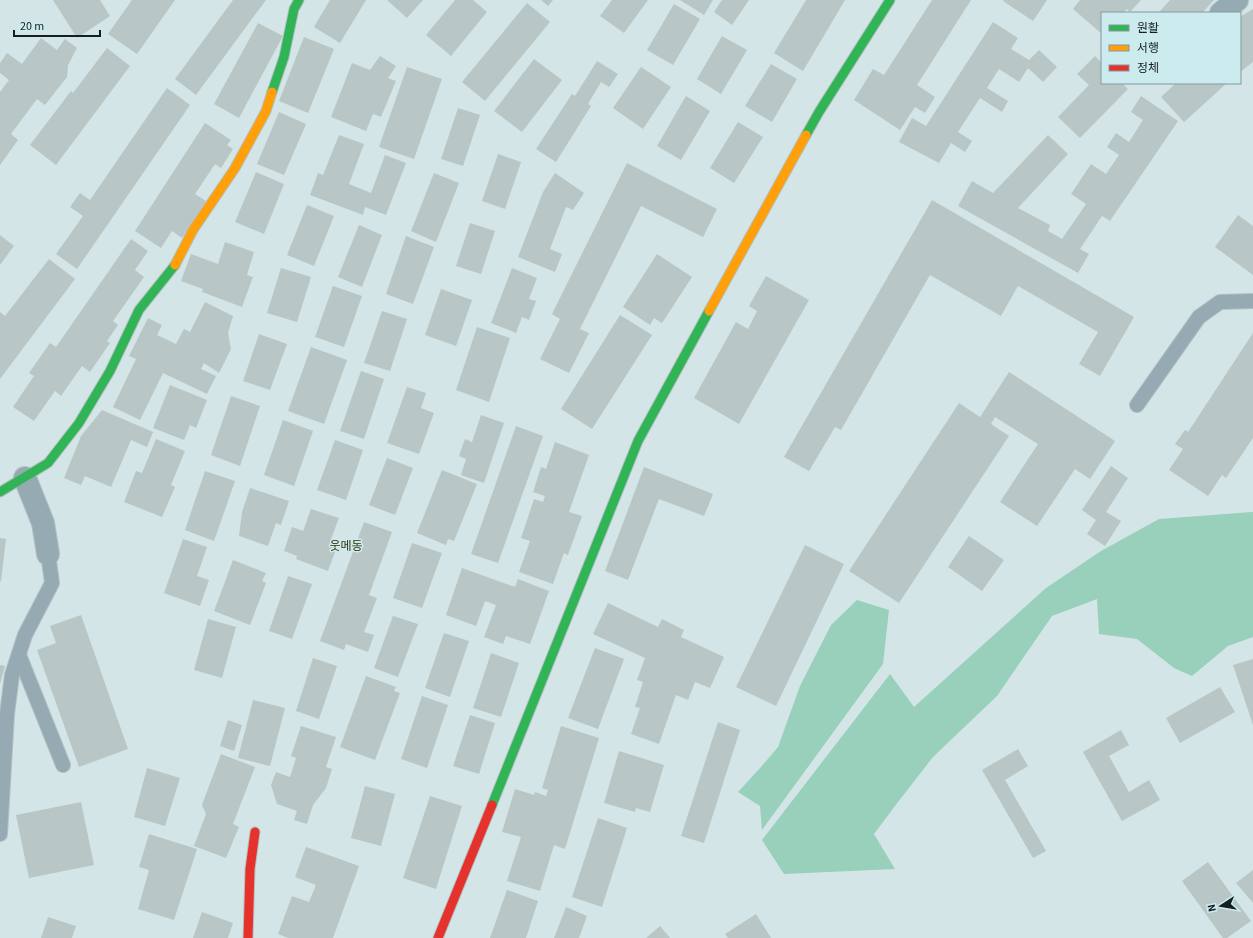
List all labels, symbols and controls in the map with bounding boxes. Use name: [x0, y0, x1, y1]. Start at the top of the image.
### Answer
scale bar: [14, 12, 100, 38]
legend: [1101, 12, 1241, 84]
text: 20 m: [20, 18, 44, 35]
text: 원활: [1137, 20, 1159, 37]
text: 서행: [1137, 40, 1159, 57]
text: 정체: [1137, 60, 1159, 77]
district label: 웃메동: [329, 538, 363, 555]
north arrow: [1201, 886, 1241, 926]
text: N: [1204, 903, 1220, 913]

